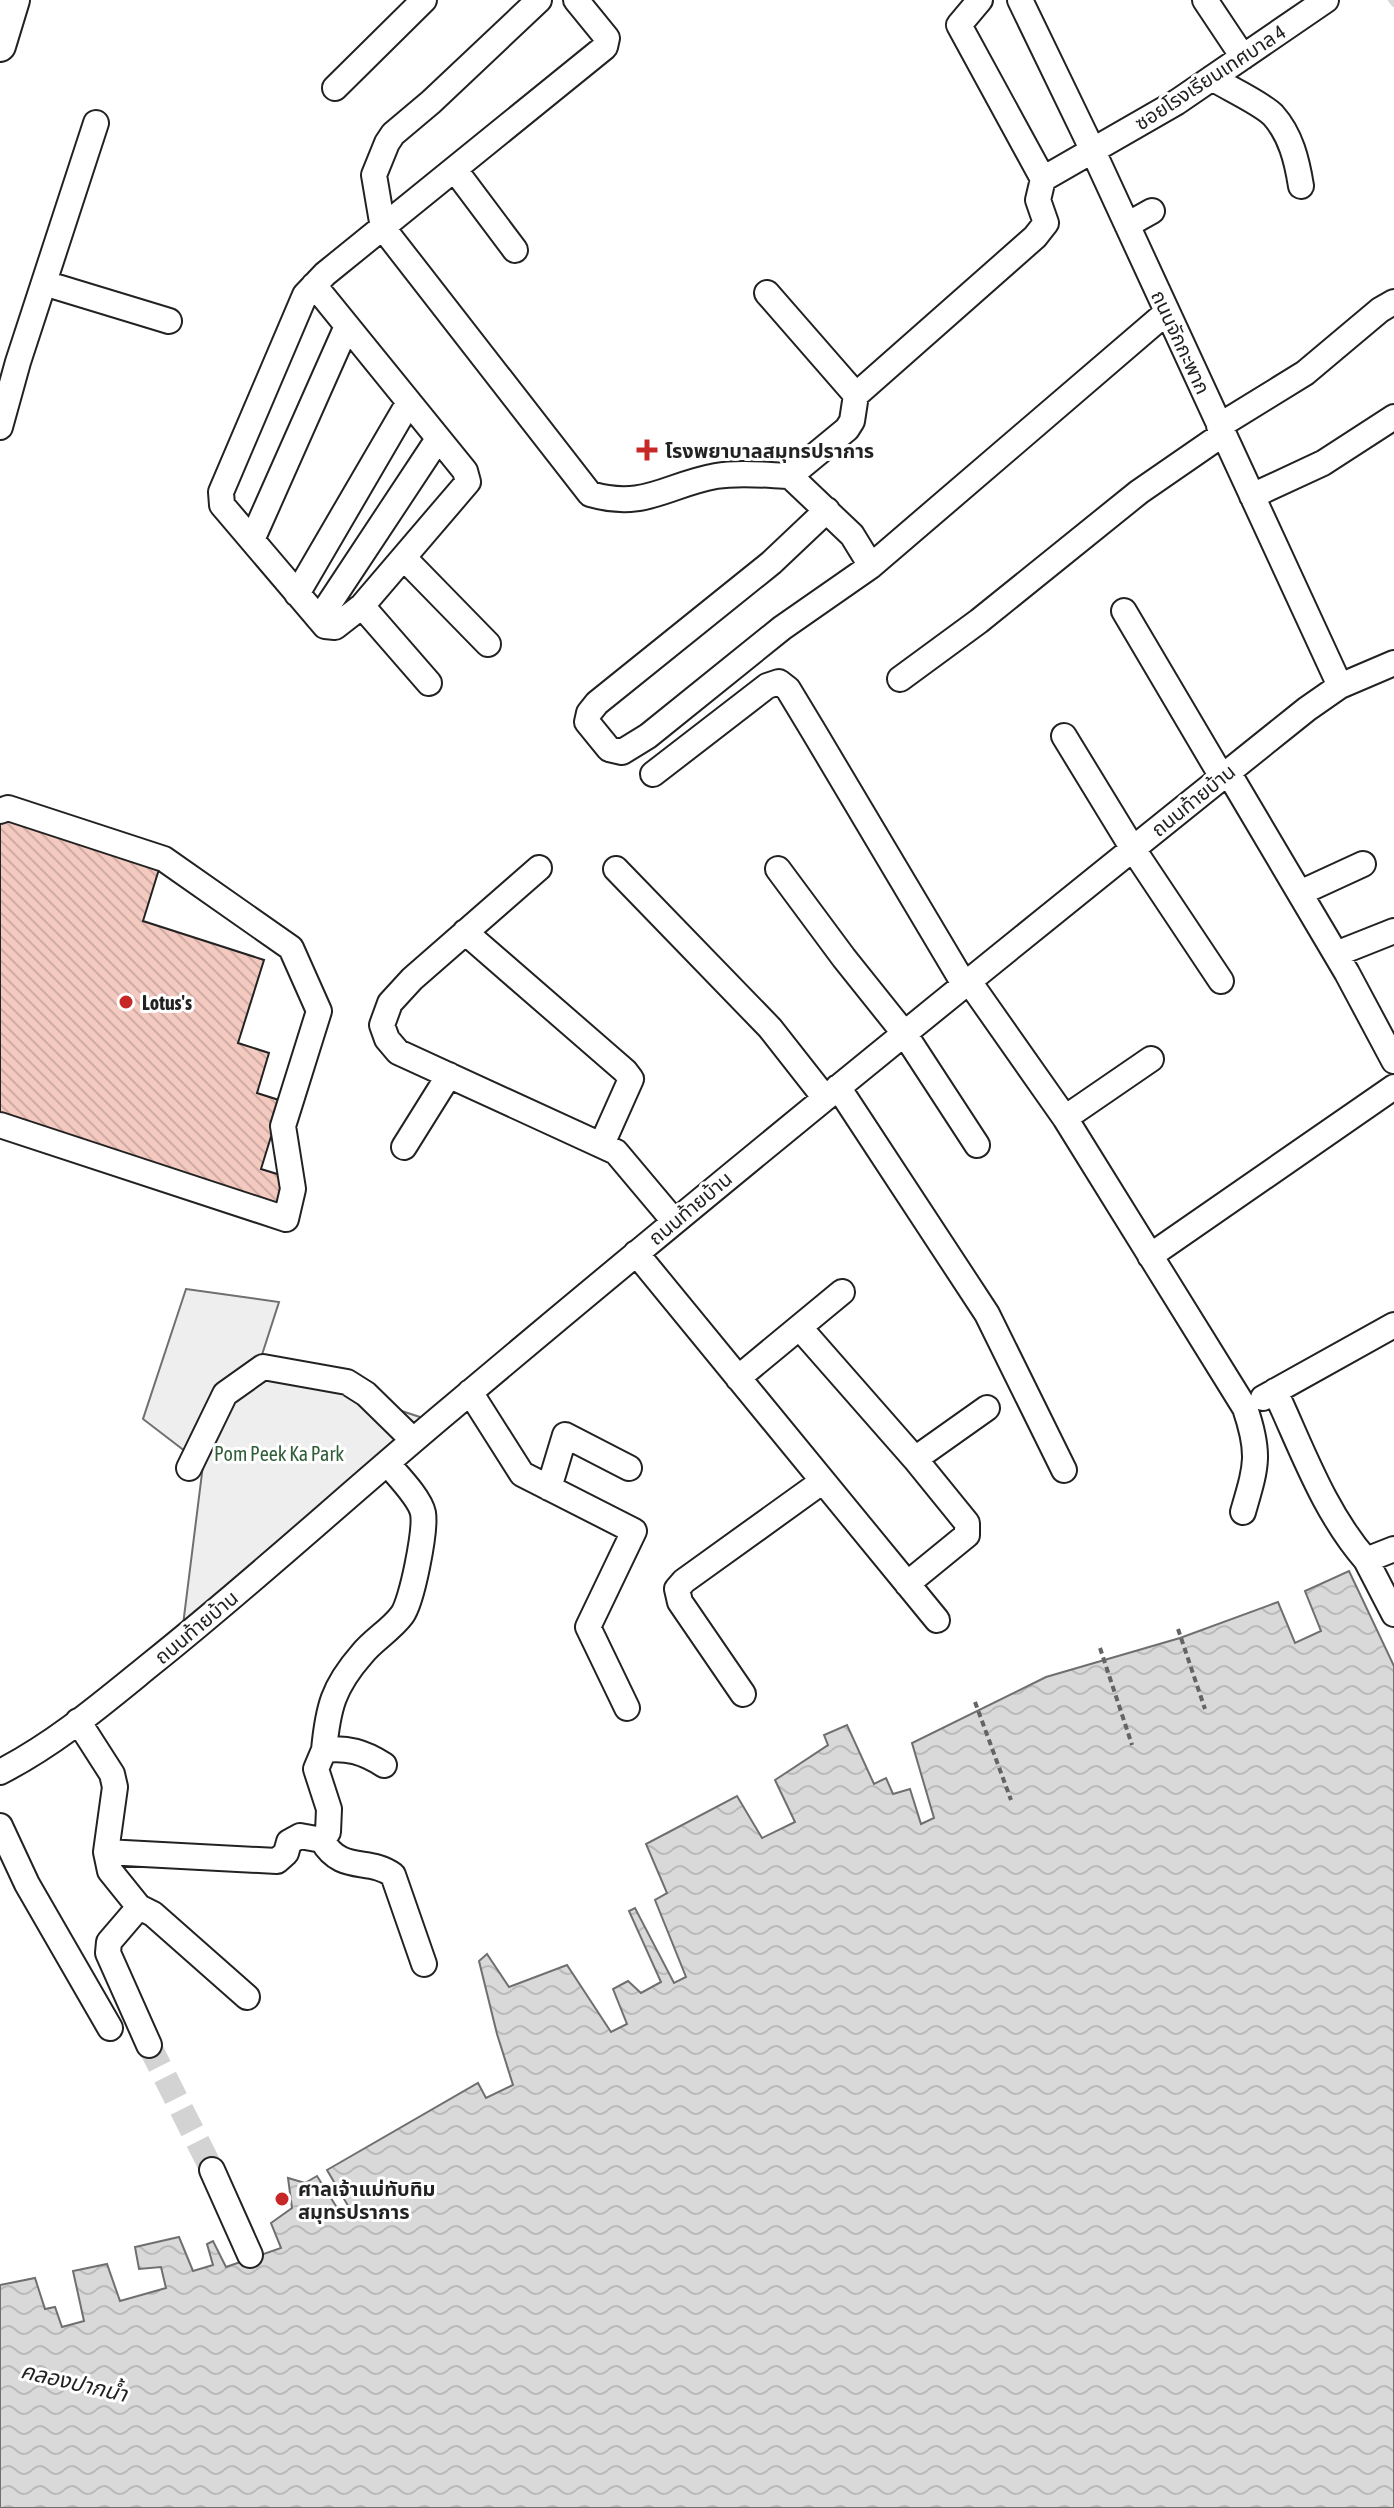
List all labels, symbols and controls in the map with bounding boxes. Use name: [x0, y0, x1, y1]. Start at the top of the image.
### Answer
street label: ซอยโรงเรียนเทศบาล 4: [1130, 20, 1290, 134]
street label: ถนนจักกะพาก: [1147, 286, 1215, 398]
marker: โรงพยาบาลสมุทรปราการ: [636, 439, 658, 461]
place label: โรงพยาบาลสมุทรปราการ: [665, 439, 874, 463]
street label: ถนนท้ายบ้าน: [1146, 759, 1240, 841]
place label: Lotus's: [142, 991, 192, 1014]
marker: Lotus's: [117, 993, 135, 1011]
street label: ถนนท้ายบ้าน: [644, 1167, 736, 1249]
park label: Pom Peek Ka Park: [214, 1442, 344, 1465]
street label: ถนนท้ายบ้าน: [150, 1586, 242, 1668]
place label: ศาลเจ้าแม่ทับทิม สมุทรปราการ: [298, 2177, 436, 2224]
marker: ศาลเจ้าแม่ทับทิม สมุทรปราการ: [273, 2190, 291, 2208]
water label: คลองปากน้ำ: [18, 2355, 131, 2407]

